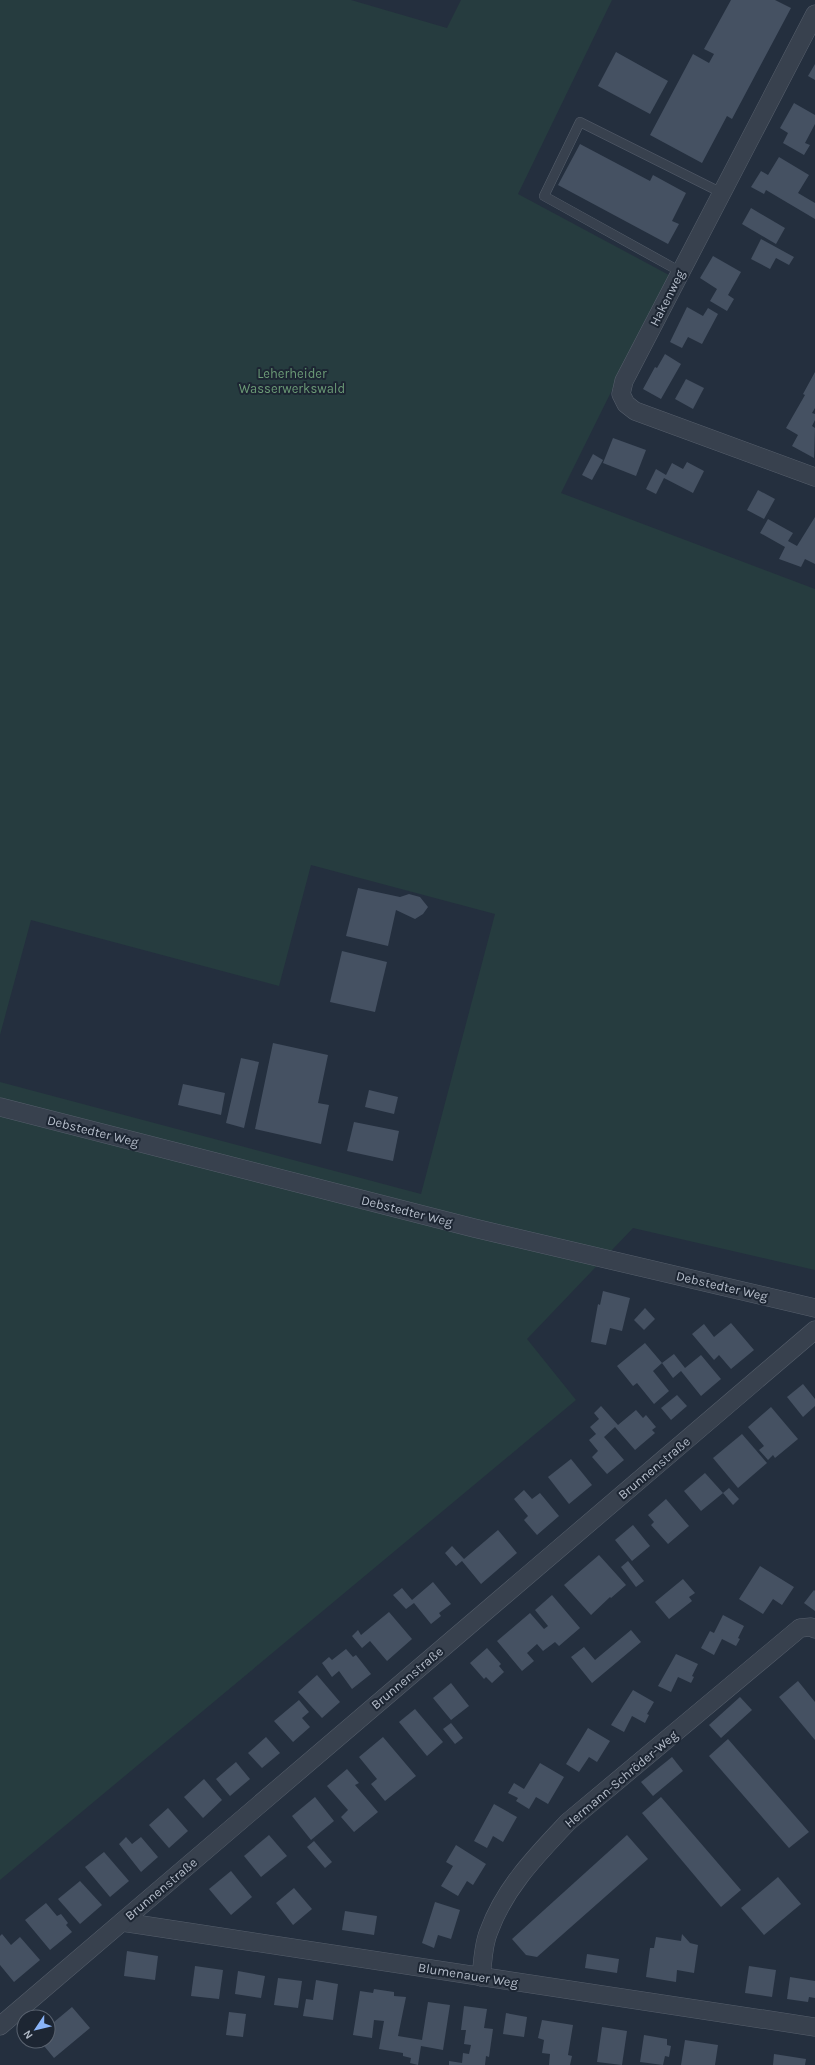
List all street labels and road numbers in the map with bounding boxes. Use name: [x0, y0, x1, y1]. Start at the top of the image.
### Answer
street label: Hakenweg: [646, 267, 688, 329]
street label: Debstedter Weg: [46, 1112, 141, 1150]
street label: Debstedter Weg: [360, 1192, 455, 1230]
street label: Debstedter Weg: [675, 1268, 770, 1304]
street label: Brunnenstraße: [615, 1433, 693, 1502]
street label: Brunnenstraße: [368, 1643, 446, 1712]
street label: Hermann-Schröder-Weg: [562, 1727, 681, 1831]
street label: Brunnenstraße: [122, 1854, 200, 1923]
street label: Blumenauer Weg: [417, 1960, 520, 1990]

